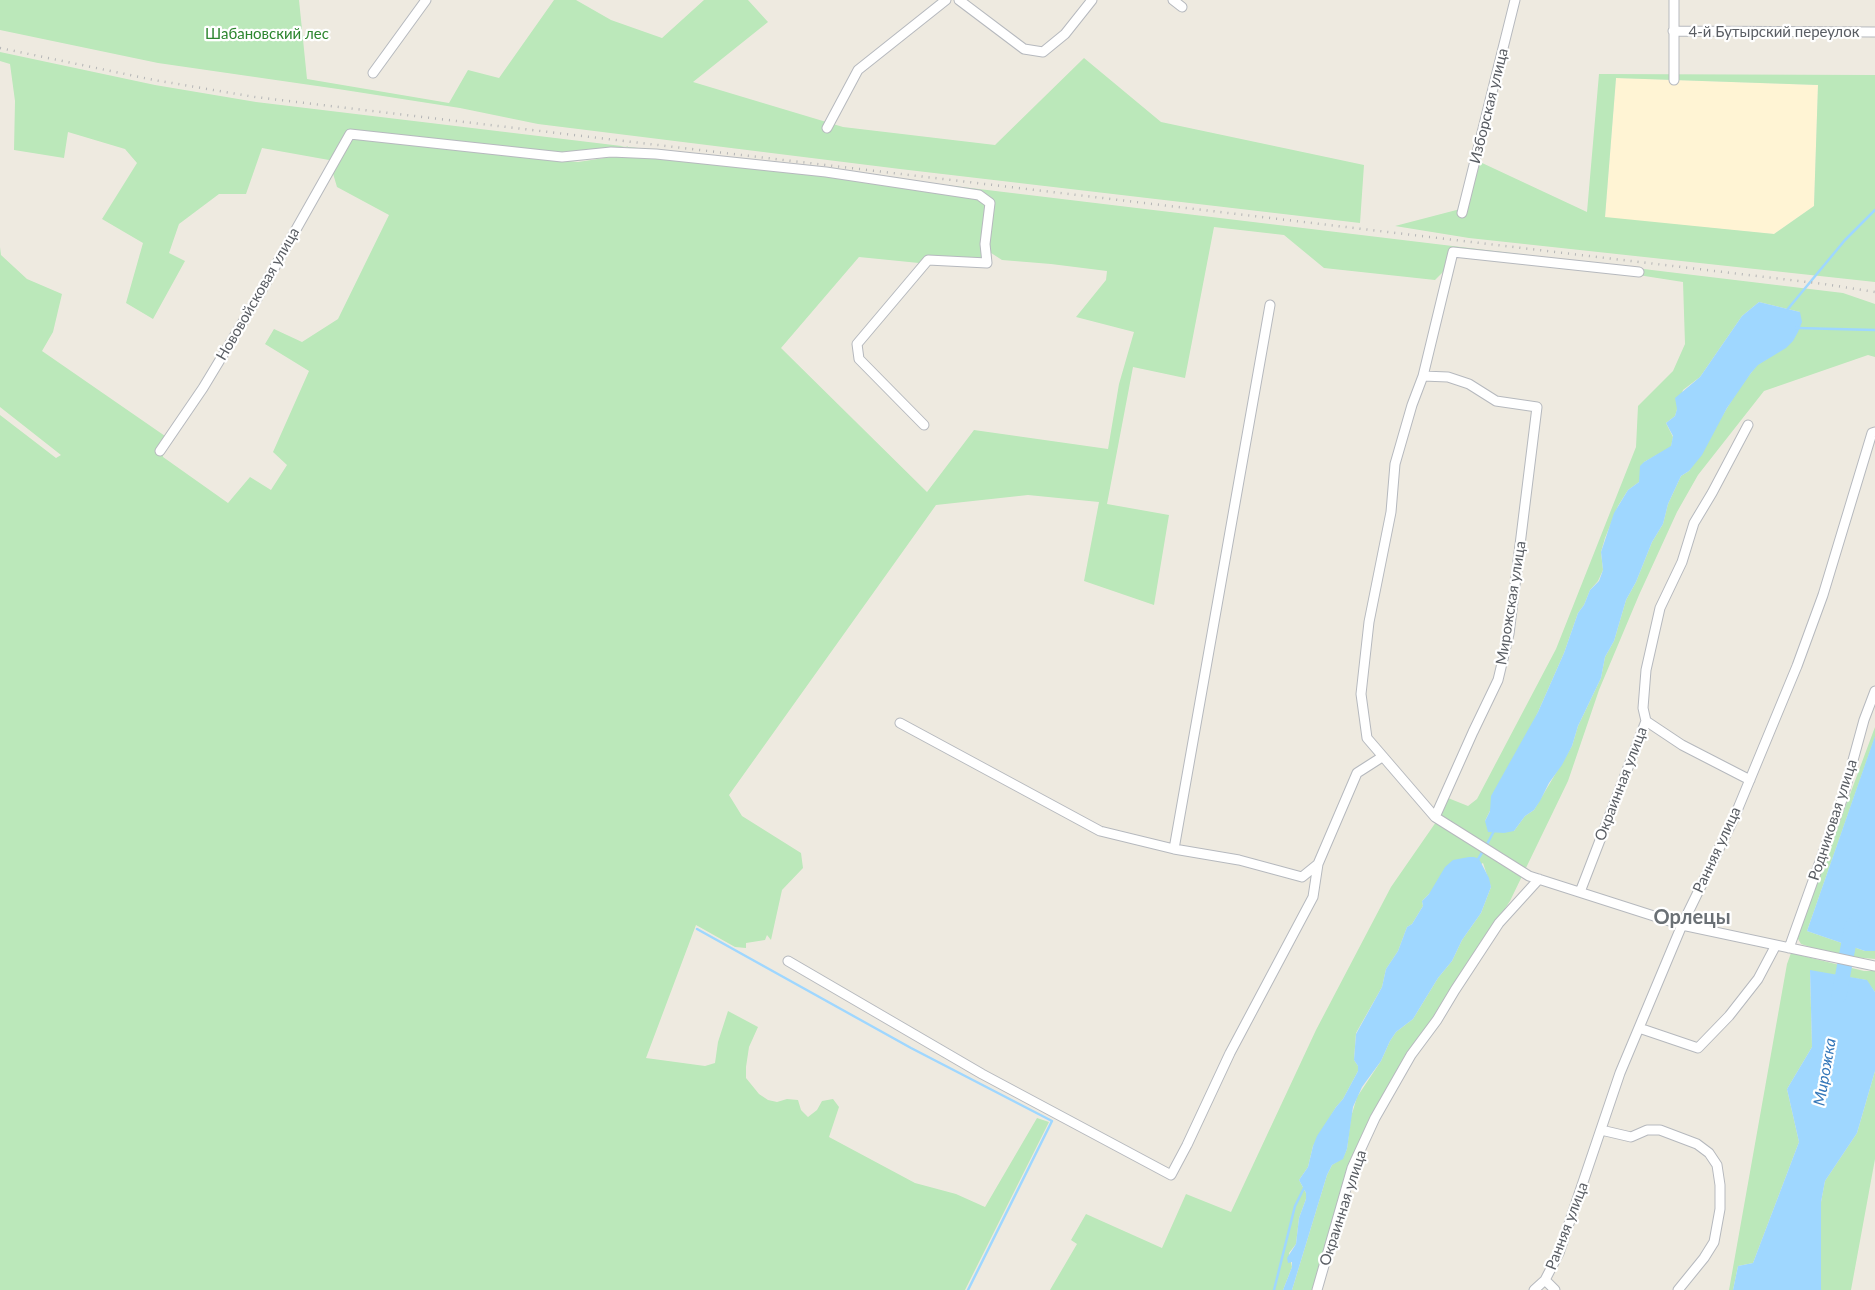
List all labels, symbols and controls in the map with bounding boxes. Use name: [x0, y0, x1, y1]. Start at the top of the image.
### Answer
street label: 4-й Бутырский переулок: [1689, 23, 1859, 41]
park label: Шабановский лес: [205, 25, 329, 43]
street label: Изборская улица: [1466, 46, 1512, 166]
street label: Нововойсковая улица: [213, 224, 303, 364]
street label: Мирожская улица: [1492, 540, 1530, 666]
street label: Окраинная улица: [1591, 724, 1651, 844]
street label: Родниковая улица: [1805, 757, 1861, 883]
street label: Ранняя улица: [1689, 804, 1745, 896]
district label: Орлецы: [1654, 906, 1730, 930]
water label: Мирожка: [1810, 1037, 1840, 1107]
street label: Окраинная улица: [1316, 1148, 1370, 1268]
street label: Ранняя улица: [1542, 1179, 1592, 1273]

